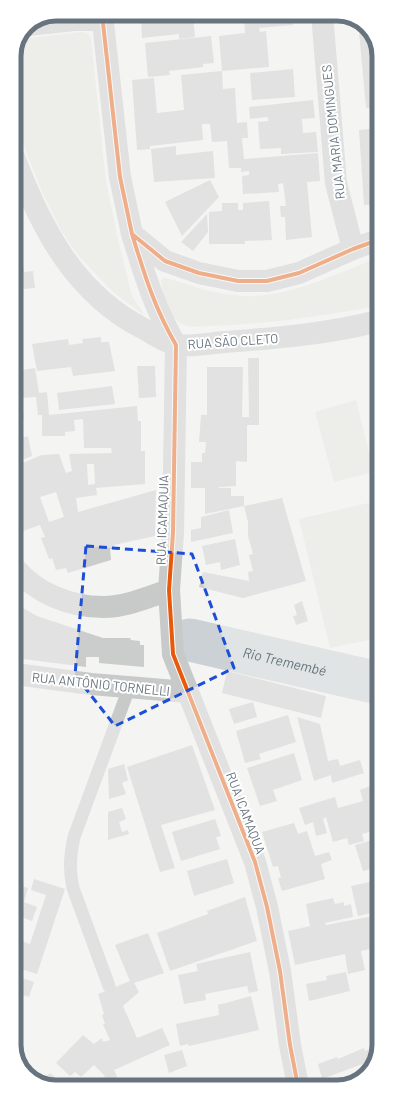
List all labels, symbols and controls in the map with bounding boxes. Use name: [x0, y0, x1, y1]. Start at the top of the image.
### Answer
street label: RUA MARIA DOMINGUES: [318, 64, 348, 200]
street label: RUA SÃO CLETO: [187, 330, 279, 352]
street label: RUA ICAMAQUIA: [152, 475, 172, 565]
water label: Rio Tremembé: [241, 643, 328, 679]
street label: RUA ANTÔNIO TORNELLI: [31, 669, 171, 699]
street label: RUA ICAMAQUA: [223, 770, 269, 856]

